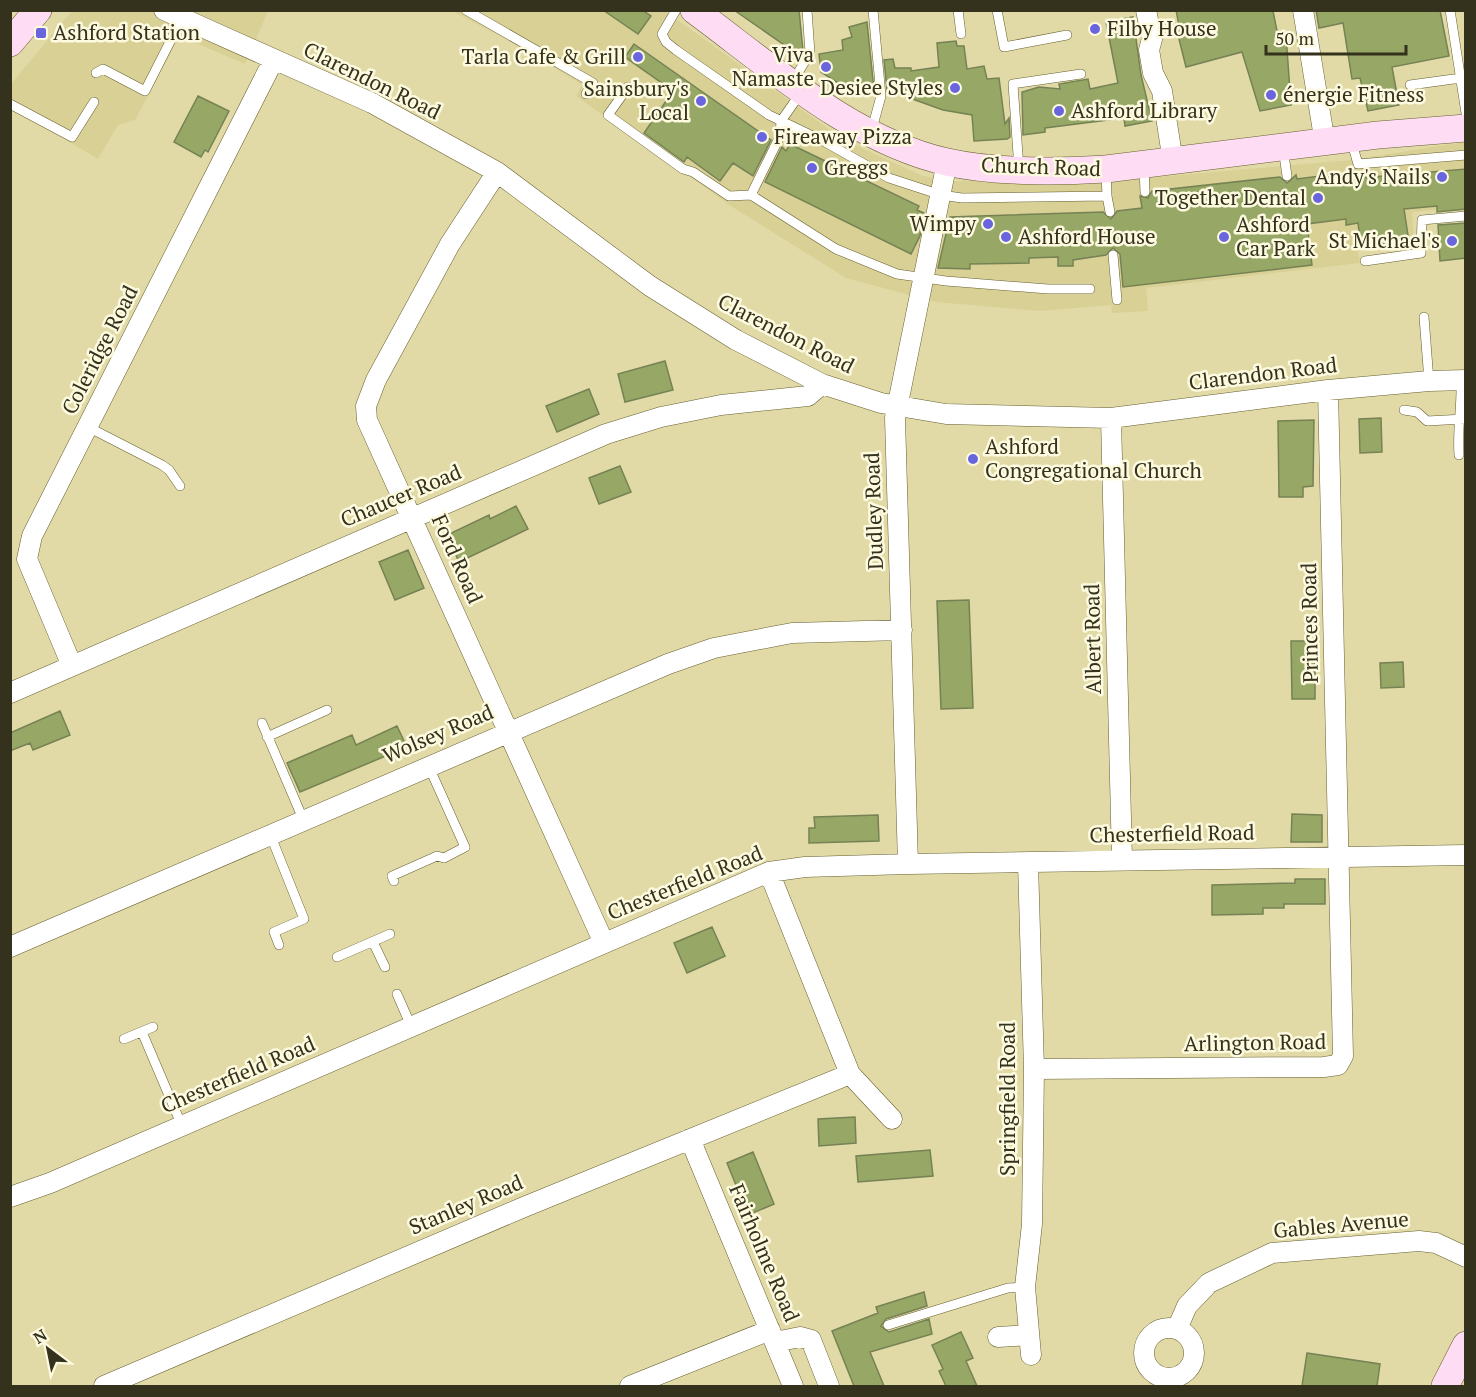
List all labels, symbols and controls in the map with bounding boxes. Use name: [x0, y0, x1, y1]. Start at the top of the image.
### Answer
place label: Filby House: [1107, 14, 1216, 42]
place label: Ashford Station: [53, 18, 200, 46]
scale bar: [1266, 18, 1406, 56]
marker: Filby House: [1088, 22, 1102, 36]
marker: Ashford Station: [34, 26, 48, 40]
text: 50 m: [1275, 26, 1315, 50]
street label: Clarendon Road: [299, 35, 446, 126]
place label: Viva Namaste: [732, 40, 814, 92]
place label: Tarla Cafe & Grill: [462, 42, 626, 70]
marker: Tarla Cafe & Grill: [631, 50, 645, 64]
marker: Viva Namaste: [819, 60, 833, 74]
place label: Desiee Styles: [820, 73, 943, 101]
place label: Sainsbury's Local: [584, 74, 689, 126]
place label: énergie Fitness: [1283, 80, 1424, 108]
marker: Desiee Styles: [948, 81, 962, 95]
marker: énergie Fitness: [1264, 88, 1278, 102]
marker: Sainsbury's Local: [694, 94, 708, 108]
place label: Ashford Library: [1071, 96, 1217, 124]
marker: Ashford Library: [1052, 104, 1066, 118]
place label: Fireaway Pizza: [774, 122, 912, 150]
marker: Fireaway Pizza: [755, 130, 769, 144]
street label: Church Road: [981, 150, 1102, 182]
place label: Greggs: [824, 153, 888, 181]
marker: Greggs: [805, 161, 819, 175]
place label: Andy's Nails: [1315, 162, 1430, 190]
marker: Andy's Nails: [1435, 170, 1449, 184]
place label: Together Dental: [1155, 183, 1306, 211]
marker: Together Dental: [1311, 191, 1325, 205]
place label: Wimpy: [910, 209, 976, 237]
place label: Ashford Car Park: [1236, 210, 1315, 262]
marker: Wimpy: [981, 217, 995, 231]
place label: Ashford House: [1018, 222, 1156, 250]
place label: St Michael's: [1329, 226, 1440, 254]
marker: Ashford House: [999, 230, 1013, 244]
marker: Ashford Car Park: [1217, 230, 1231, 244]
marker: St Michael's: [1445, 234, 1459, 248]
street label: Coleridge Road: [55, 280, 144, 419]
street label: Clarendon Road: [714, 287, 860, 380]
street label: Clarendon Road: [1187, 350, 1339, 396]
place label: Ashford Congregational Church: [985, 432, 1202, 484]
street label: Dudley Road: [857, 451, 889, 570]
marker: Ashford Congregational Church: [966, 452, 980, 466]
street label: Chaucer Road: [336, 457, 466, 533]
street label: Ford Road: [426, 510, 490, 608]
street label: Princes Road: [1294, 562, 1324, 683]
street label: Albert Road: [1077, 583, 1107, 694]
street label: Wolsey Road: [378, 697, 498, 769]
street label: Chesterfield Road: [1089, 818, 1255, 848]
street label: Chesterfield Road: [603, 838, 767, 926]
street label: Springfield Road: [993, 1022, 1021, 1176]
street label: Arlington Road: [1184, 1027, 1327, 1057]
street label: Chesterfield Road: [156, 1029, 319, 1119]
street label: Stanley Road: [404, 1167, 527, 1241]
street label: Fairholme Road: [723, 1179, 807, 1326]
street label: Gables Avenue: [1272, 1204, 1410, 1244]
north arrow: [18, 1319, 78, 1379]
text: N: [29, 1324, 51, 1349]

